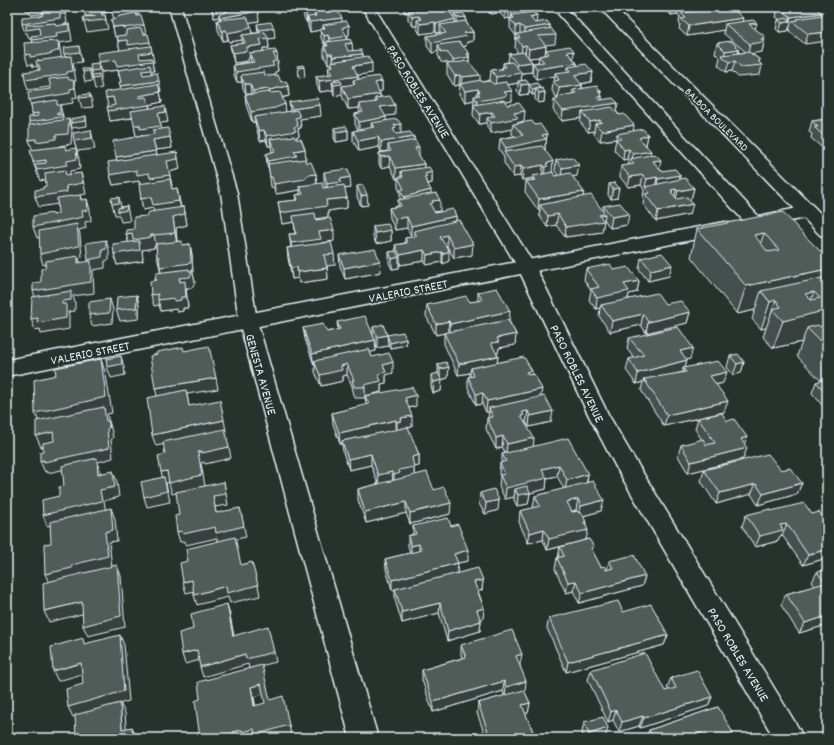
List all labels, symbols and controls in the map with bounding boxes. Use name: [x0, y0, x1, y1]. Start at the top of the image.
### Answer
street label: PASO ROBLES AVENUE: [380, 42, 453, 143]
street label: BALBOA BOULEVARD: [680, 85, 751, 156]
street label: VALERIO STREET: [368, 276, 449, 309]
street label: PASO ROBLES AVENUE: [544, 322, 608, 426]
street label: GENESTA AVENUE: [239, 332, 280, 418]
street label: VALERIO STREET: [50, 338, 131, 371]
street label: PASO ROBLES AVENUE: [701, 605, 773, 706]

